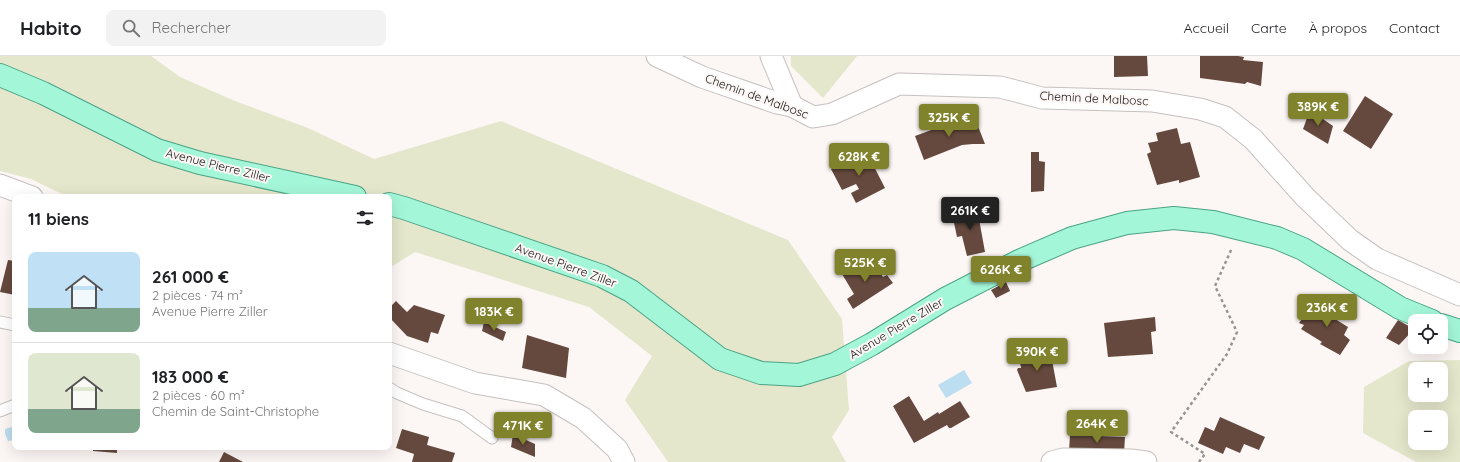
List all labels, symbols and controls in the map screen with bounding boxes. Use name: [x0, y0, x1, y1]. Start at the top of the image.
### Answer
search box: [106, 10, 386, 46]
text: Habito: [20, 16, 82, 40]
icon: search: [120, 17, 142, 39]
text: Rechercher: [152, 18, 231, 37]
text: Accueil: [1183, 19, 1229, 37]
text: Carte: [1251, 19, 1287, 37]
text: À propos: [1309, 19, 1367, 37]
text: Contact: [1389, 19, 1440, 37]
street label: Chemin de Malbosc: [703, 70, 811, 122]
street label: Chemin de Malbosc: [1039, 88, 1149, 108]
pin: 389K €: [1285, 93, 1351, 127]
text: 389K €: [1297, 98, 1339, 114]
pin: 325K €: [916, 104, 982, 138]
text: 325K €: [928, 109, 970, 125]
pin: 628K €: [826, 143, 892, 177]
street label: Avenue Pierre Ziller: [164, 145, 272, 185]
text: 628K €: [838, 148, 880, 164]
pin: 261K €: [937, 197, 1003, 231]
text: 261K €: [950, 202, 990, 218]
icon: filters: [354, 207, 376, 229]
text: 11 biens: [28, 208, 89, 229]
street label: Avenue Pierre Ziller: [513, 240, 619, 290]
pin: 525K €: [832, 249, 898, 283]
text: 525K €: [844, 254, 886, 270]
pin: 626K €: [968, 256, 1034, 290]
text: 626K €: [980, 261, 1022, 277]
text: 261 000 €: [152, 266, 229, 287]
icon: home: [60, 268, 108, 316]
text: 2 pièces · 74 m²: [152, 287, 243, 303]
street label: Avenue Pierre Ziller: [846, 294, 946, 362]
pin: 236K €: [1294, 294, 1360, 328]
pin: 183K €: [461, 298, 527, 332]
text: 236K €: [1306, 299, 1348, 315]
text: Avenue Pierre Ziller: [152, 303, 268, 319]
text: 183K €: [474, 303, 514, 319]
map controls: [1408, 314, 1448, 450]
button: locate: [1408, 314, 1448, 354]
pin: 390K €: [1004, 338, 1070, 372]
text: 390K €: [1016, 343, 1058, 359]
button: +: [1408, 362, 1448, 402]
text: 183 000 €: [152, 366, 229, 387]
icon: home: [60, 369, 108, 417]
text: 2 pièces · 60 m²: [152, 387, 245, 403]
text: Chemin de Saint-Christophe: [152, 403, 319, 419]
pin: 264K €: [1064, 410, 1130, 444]
button: −: [1408, 410, 1448, 450]
pin: 471K €: [490, 412, 556, 446]
text: 264K €: [1076, 415, 1118, 431]
text: 471K €: [503, 417, 543, 433]

